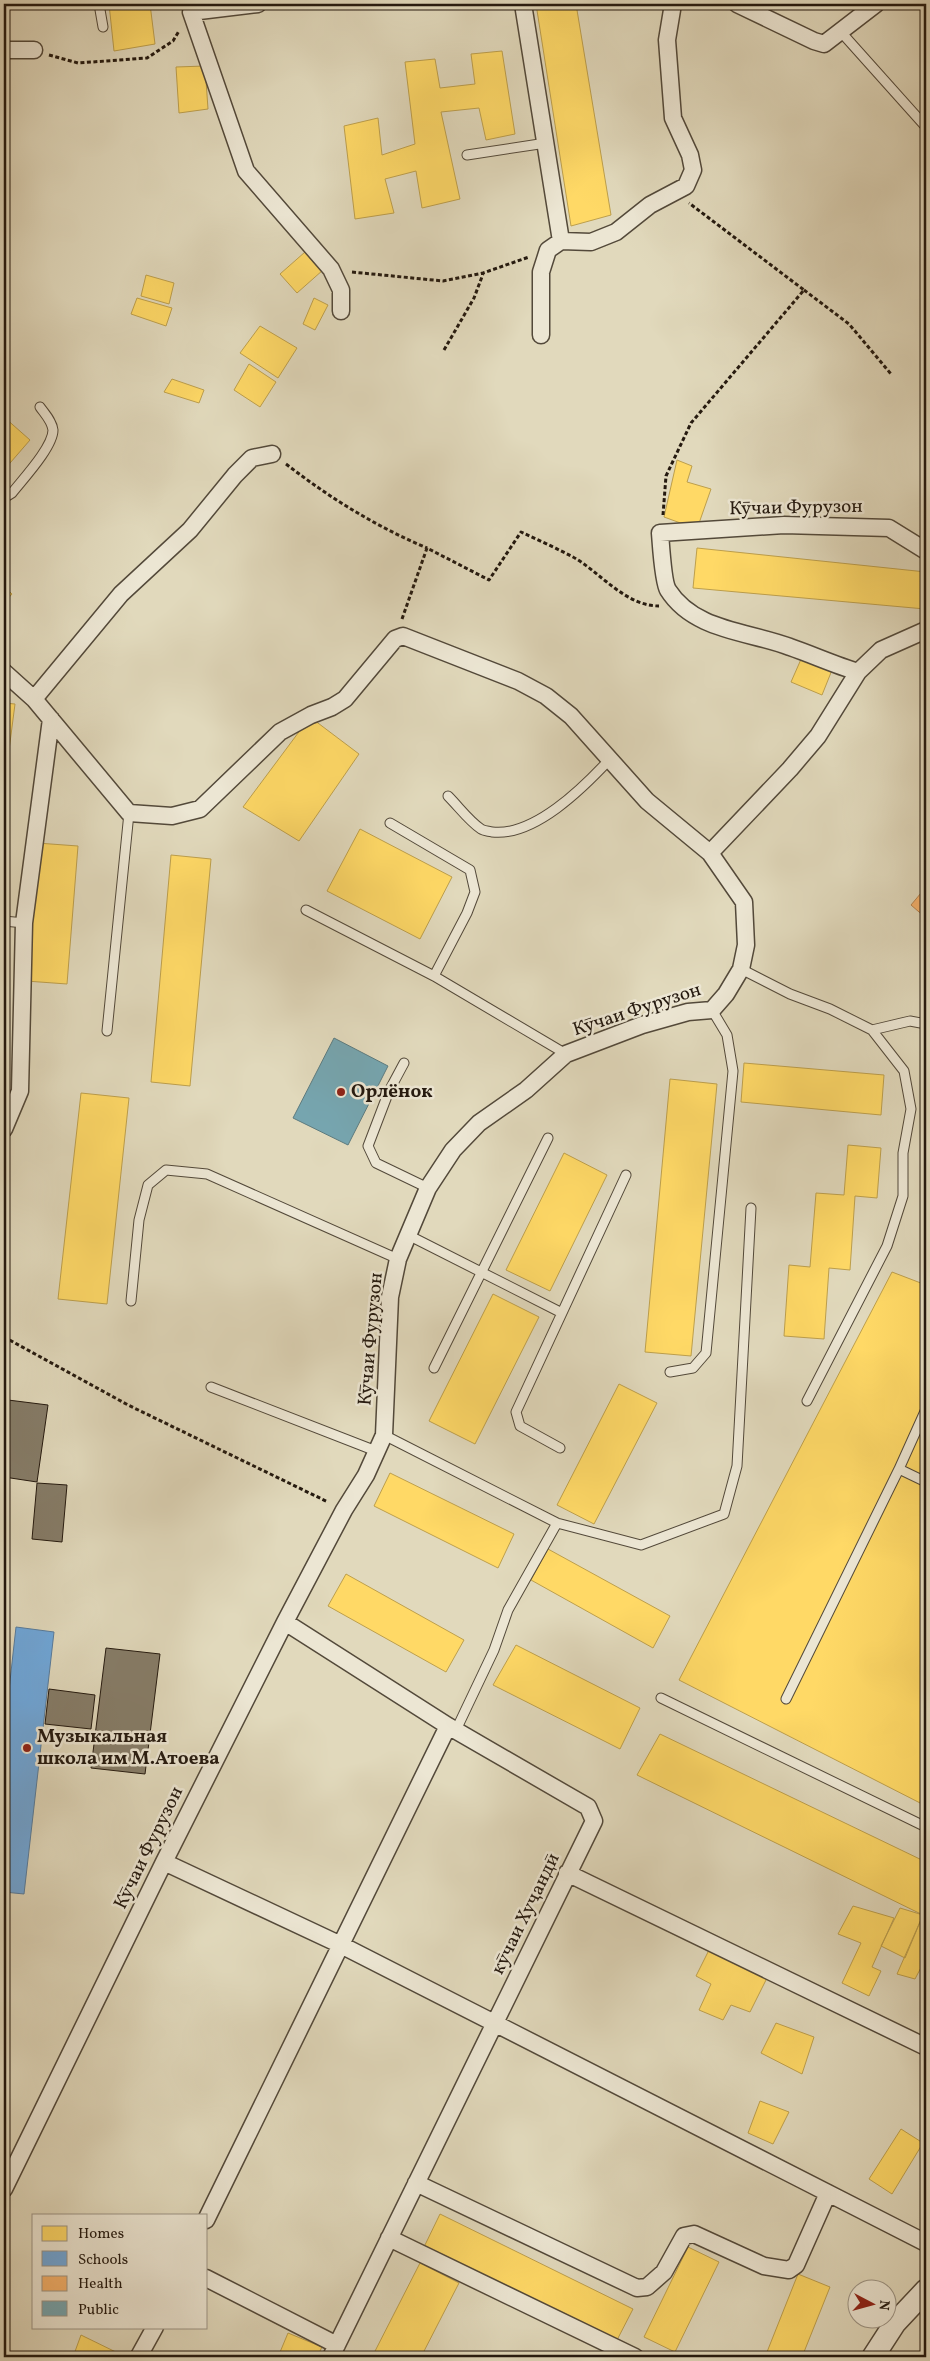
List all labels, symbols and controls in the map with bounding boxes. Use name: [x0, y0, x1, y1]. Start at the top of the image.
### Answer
street label: Кӯчаи Фурузон: [729, 494, 863, 522]
street label: Кӯчаи Фурузон: [569, 977, 705, 1043]
place label: Орлёнок: [351, 1079, 433, 1105]
marker: Орлёнок: [335, 1086, 347, 1098]
street label: Кӯчаи Фурузон: [352, 1271, 390, 1407]
place label: Музыкальная школа им М.Атоева: [37, 1724, 220, 1772]
marker: Музыкальная школа им М.Атоева: [21, 1742, 33, 1754]
street label: Кӯчаи Фурузон: [108, 1782, 190, 1914]
street label: кӯчаи Хуҷандӣ: [485, 1849, 567, 1979]
legend: [32, 2214, 208, 2328]
text: Homes: [78, 2224, 124, 2245]
text: Schools: [78, 2250, 128, 2271]
text: Health: [78, 2274, 123, 2295]
north arrow: [848, 2278, 898, 2328]
text: N: [873, 2299, 893, 2311]
text: Public: [78, 2300, 119, 2321]

